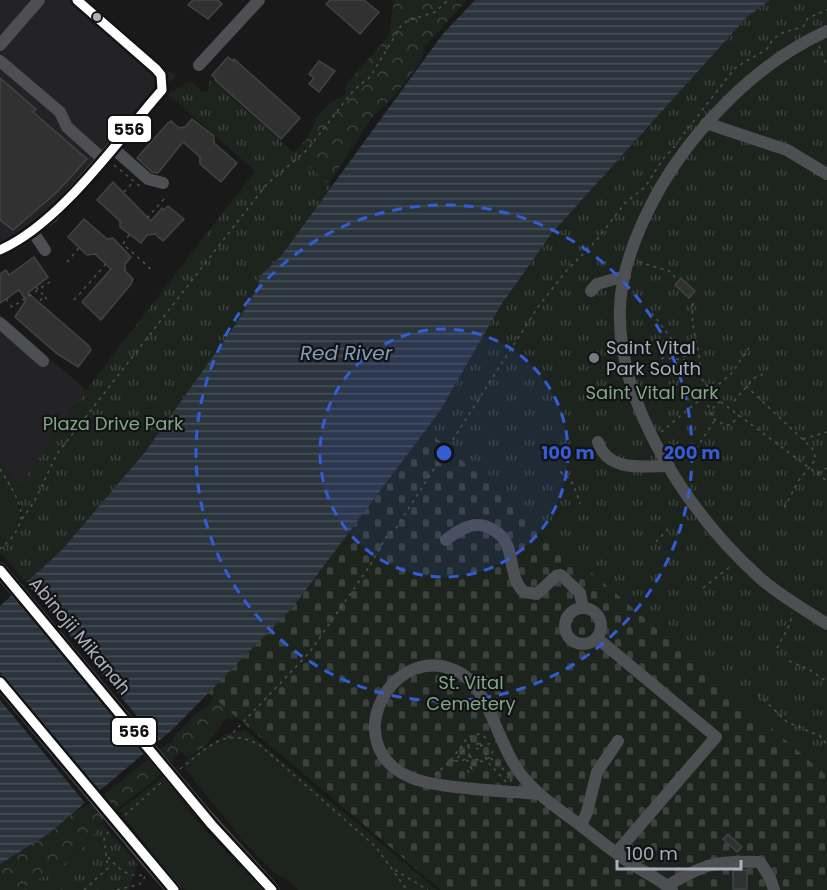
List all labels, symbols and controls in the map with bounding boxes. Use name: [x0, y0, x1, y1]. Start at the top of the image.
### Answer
unlabelled marker: [91, 11, 103, 23]
line badge: 556: [107, 115, 152, 143]
text: 556: [114, 118, 145, 141]
place label: Saint Vital Park South: [606, 335, 701, 381]
water label: Red River: [300, 339, 393, 367]
marker: Saint Vital Park South: [587, 351, 601, 365]
park label: Saint Vital Park: [585, 380, 719, 405]
park label: Plaza Drive Park: [43, 411, 184, 436]
text: 100 m: [541, 440, 595, 465]
text: 200 m: [664, 440, 720, 465]
centre of rings: [434, 443, 454, 463]
street label: Abinojii Mikanah: [24, 572, 137, 700]
park label: St. Vital Cemetery: [426, 670, 516, 716]
line badge: 556: [111, 717, 157, 746]
text: 556: [119, 720, 150, 743]
scale bar: [617, 833, 742, 871]
text: 100 m: [626, 841, 678, 866]

